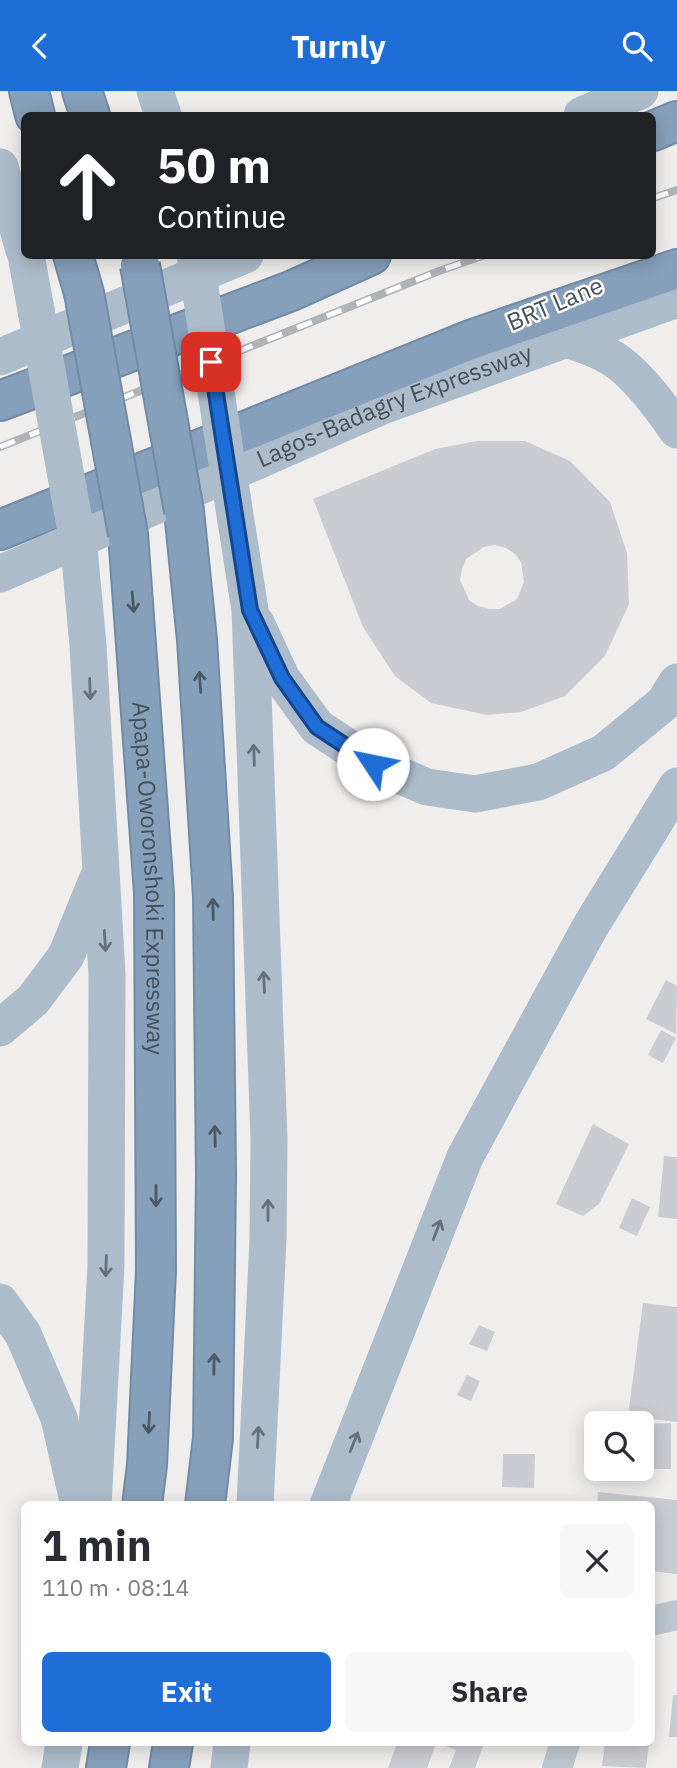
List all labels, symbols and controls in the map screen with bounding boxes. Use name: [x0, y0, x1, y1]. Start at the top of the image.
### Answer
text: Turnly: [291, 25, 386, 67]
icon: back: [21, 27, 59, 65]
icon: search: [618, 27, 656, 65]
text: 50 m: [157, 133, 271, 196]
icon: ahead: [42, 140, 133, 231]
text: Continue: [157, 195, 286, 237]
street label: BRT Lane: [502, 269, 608, 338]
pin: [181, 332, 241, 392]
street label: Lagos-Badagry Expressway: [251, 336, 537, 474]
icon: arrive: [192, 343, 230, 381]
one-way arrow: [127, 590, 140, 612]
one-way arrow: [193, 671, 206, 693]
one-way arrow: [84, 677, 97, 700]
street label: Apapa-Oworonshoki Expressway: [125, 700, 172, 1055]
position arrow: [336, 727, 410, 801]
one-way arrow: [247, 744, 260, 767]
one-way arrow: [206, 897, 220, 920]
one-way arrow: [99, 929, 112, 951]
one-way arrow: [257, 971, 270, 994]
one-way arrow: [209, 1125, 222, 1148]
one-way arrow: [149, 1184, 163, 1207]
one-way arrow: [262, 1198, 275, 1221]
one-way arrow: [431, 1219, 444, 1241]
one-way arrow: [99, 1254, 112, 1277]
one-way arrow: [207, 1352, 220, 1375]
one-way arrow: [142, 1411, 155, 1434]
map controls: [584, 1411, 654, 1481]
button: search: [584, 1411, 654, 1481]
one-way arrow: [252, 1426, 265, 1449]
one-way arrow: [348, 1431, 361, 1453]
text: 1 min: [42, 1518, 152, 1573]
button: close: [560, 1524, 634, 1598]
text: 110 m · 08:14: [42, 1572, 189, 1602]
button: Exit: [42, 1652, 331, 1732]
button: Share: [345, 1652, 634, 1732]

